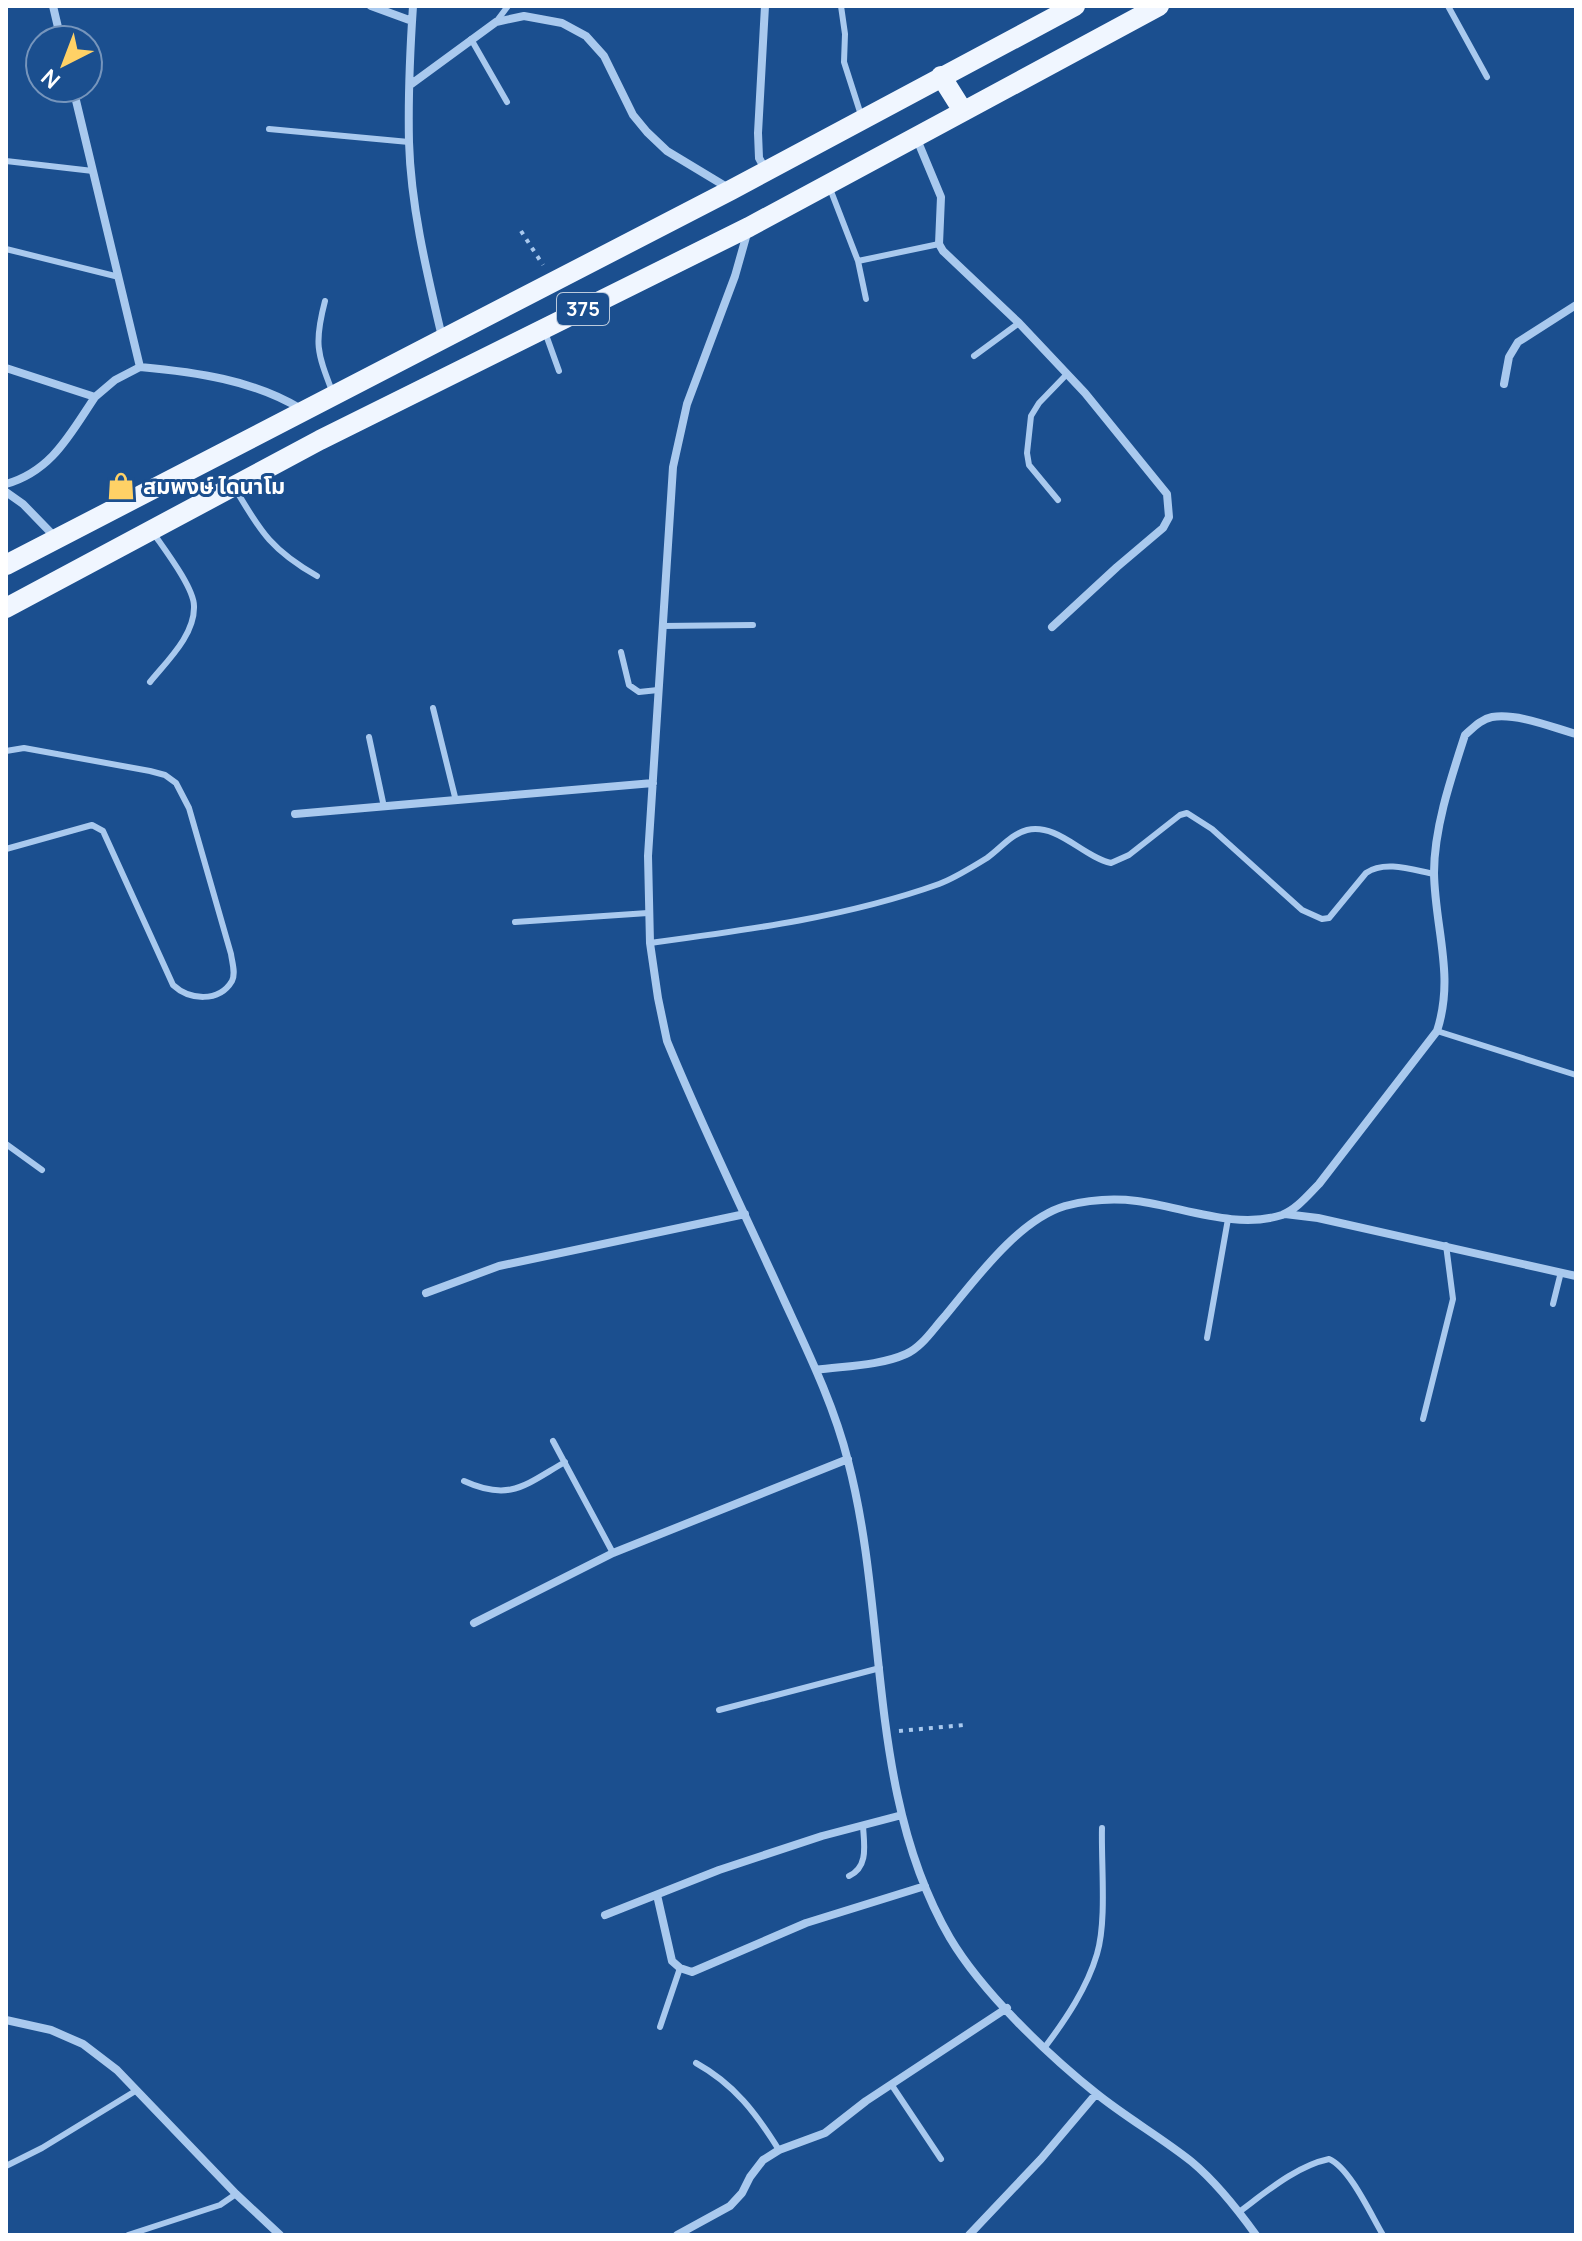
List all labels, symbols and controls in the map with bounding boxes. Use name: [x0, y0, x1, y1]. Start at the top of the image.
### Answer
north arrow: [24, 24, 104, 104]
text: N: [35, 62, 67, 95]
road number: 375: [557, 293, 609, 325]
shop icon: สมพงษ์ ไดนาโม: [106, 471, 136, 501]
place label: สมพงษ์ ไดนาโม: [143, 471, 285, 501]

